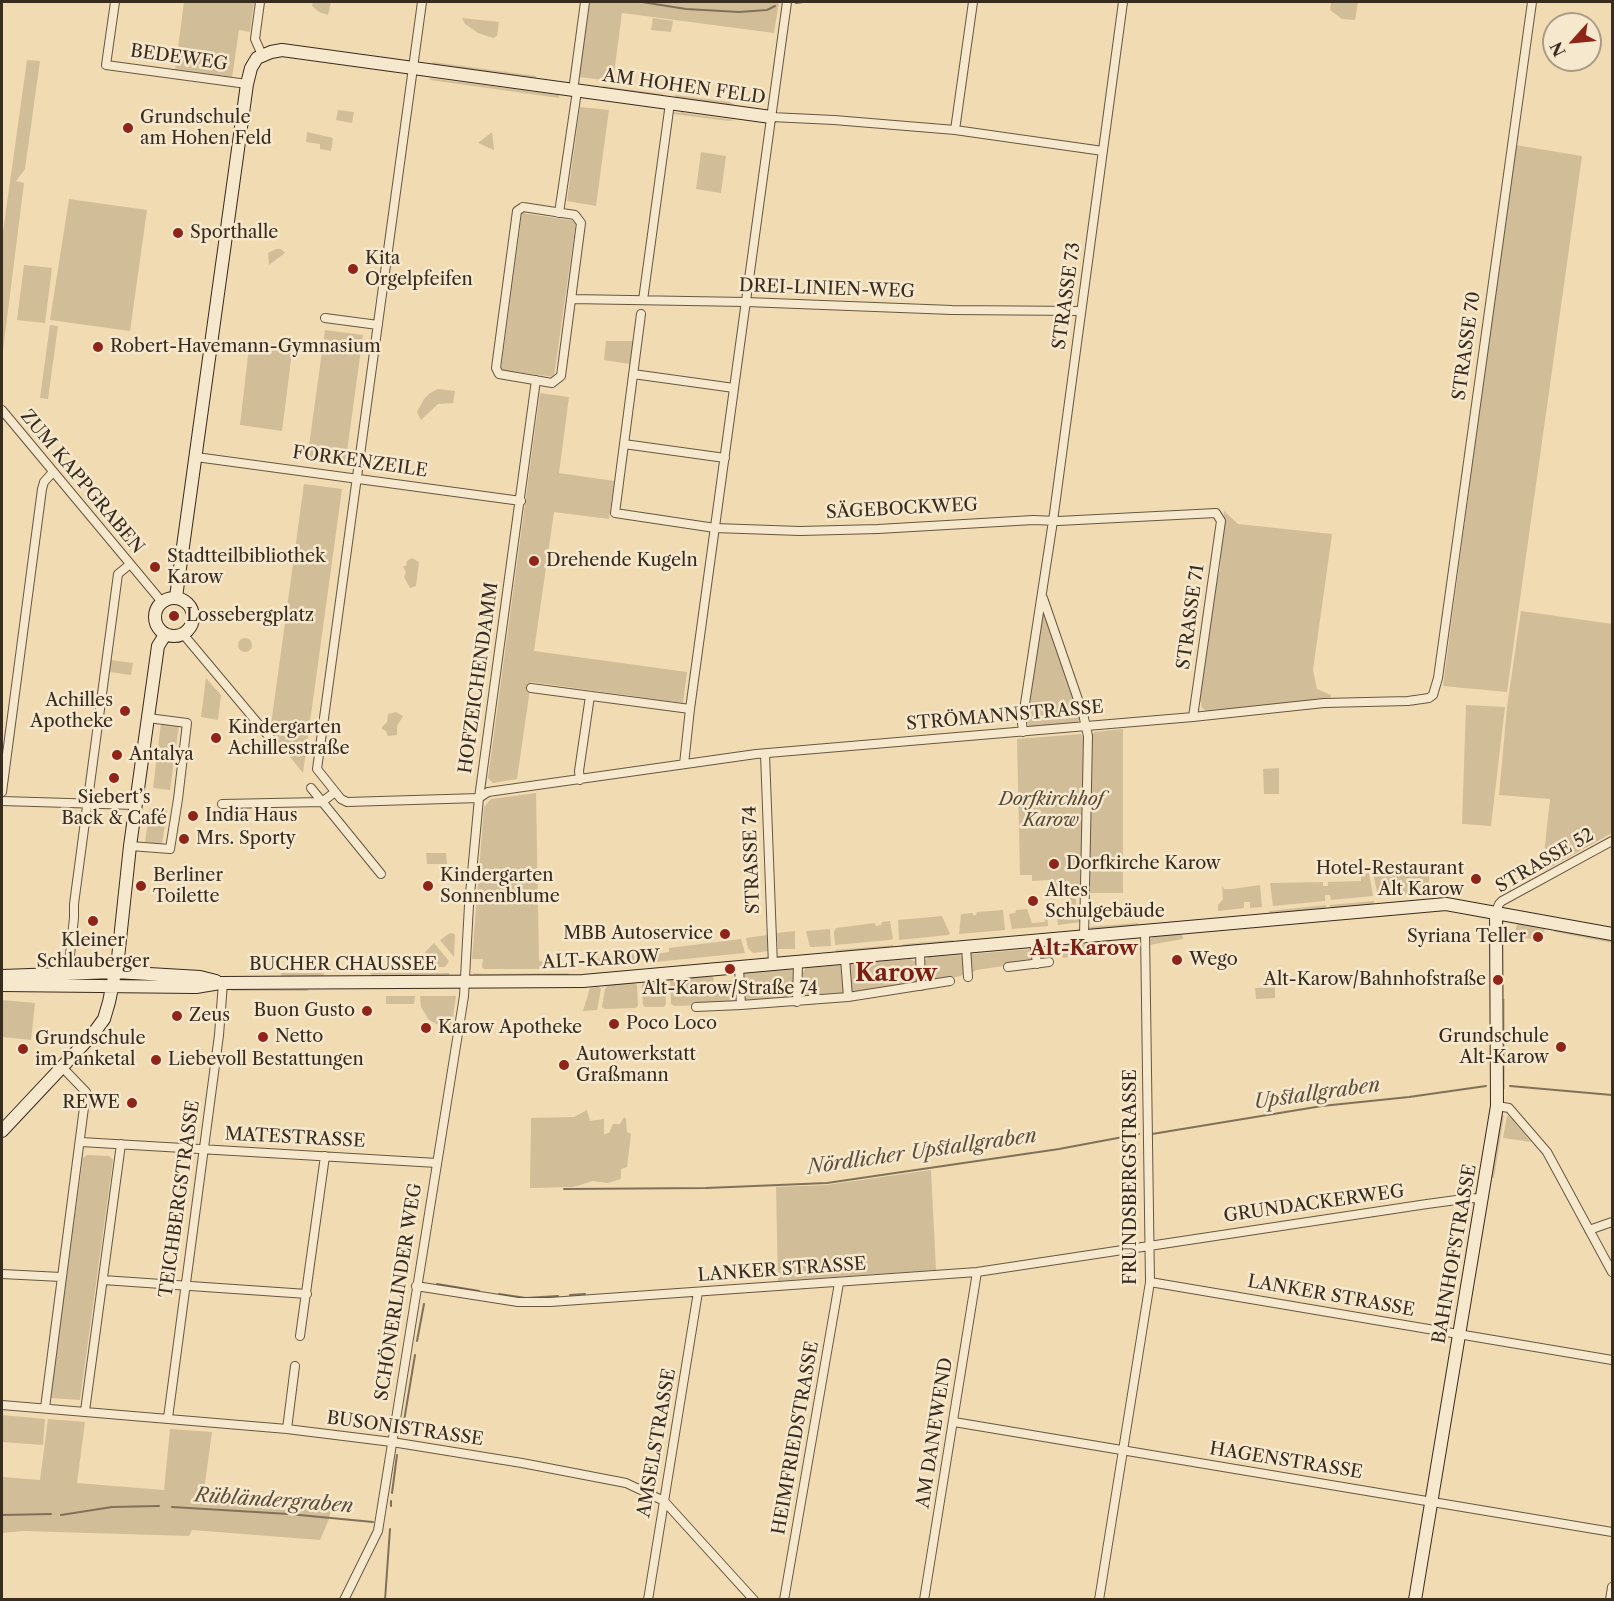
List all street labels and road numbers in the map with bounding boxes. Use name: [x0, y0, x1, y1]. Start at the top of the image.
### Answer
street label: BEDEWEG: [129, 40, 229, 76]
street label: AM HOHEN FELD: [601, 65, 767, 109]
street label: STRASSE 73: [1049, 241, 1085, 351]
street label: DREI-LINIEN-WEG: [739, 275, 915, 303]
street label: STRASSE 70: [1449, 290, 1485, 402]
street label: ZUM KAPPGRABEN: [16, 406, 148, 558]
street label: FORKENZEILE: [291, 442, 429, 482]
street label: SÄGEBOCKWEG: [825, 494, 979, 524]
street label: STRASSE 71: [1173, 563, 1209, 671]
street label: HOFZEICHENDAMM: [455, 581, 503, 775]
street label: STRÖMANNSTRASSE: [905, 697, 1105, 735]
street label: STRASSE 74: [739, 806, 765, 914]
street label: STRASSE 52: [1492, 824, 1598, 898]
street label: ALT-KAROW: [541, 946, 661, 974]
street label: BUCHER CHAUSSEE: [249, 954, 437, 976]
street label: FRUNDSBERGSTRASSE: [1120, 1069, 1142, 1285]
street label: TEICHBERGSTRASSE: [155, 1099, 205, 1299]
street label: MATESTRASSE: [224, 1124, 366, 1152]
street label: BAHNHOFSTRASSE: [1429, 1162, 1481, 1346]
street label: GRUNDACKERWEG: [1222, 1181, 1406, 1227]
street label: SCHÖNERLINDER WEG: [371, 1182, 427, 1402]
street label: LANKER STRASSE: [697, 1253, 867, 1287]
street label: LANKER STRASSE: [1246, 1271, 1416, 1321]
street label: HEIMFRIEDSTRASSE: [768, 1340, 824, 1536]
street label: AM DANEWEND: [912, 1356, 958, 1510]
street label: AMSELSTRASSE: [633, 1367, 681, 1519]
street label: BUSONISTRASSE: [325, 1407, 485, 1451]
street label: HAGENSTRASSE: [1208, 1438, 1364, 1484]

